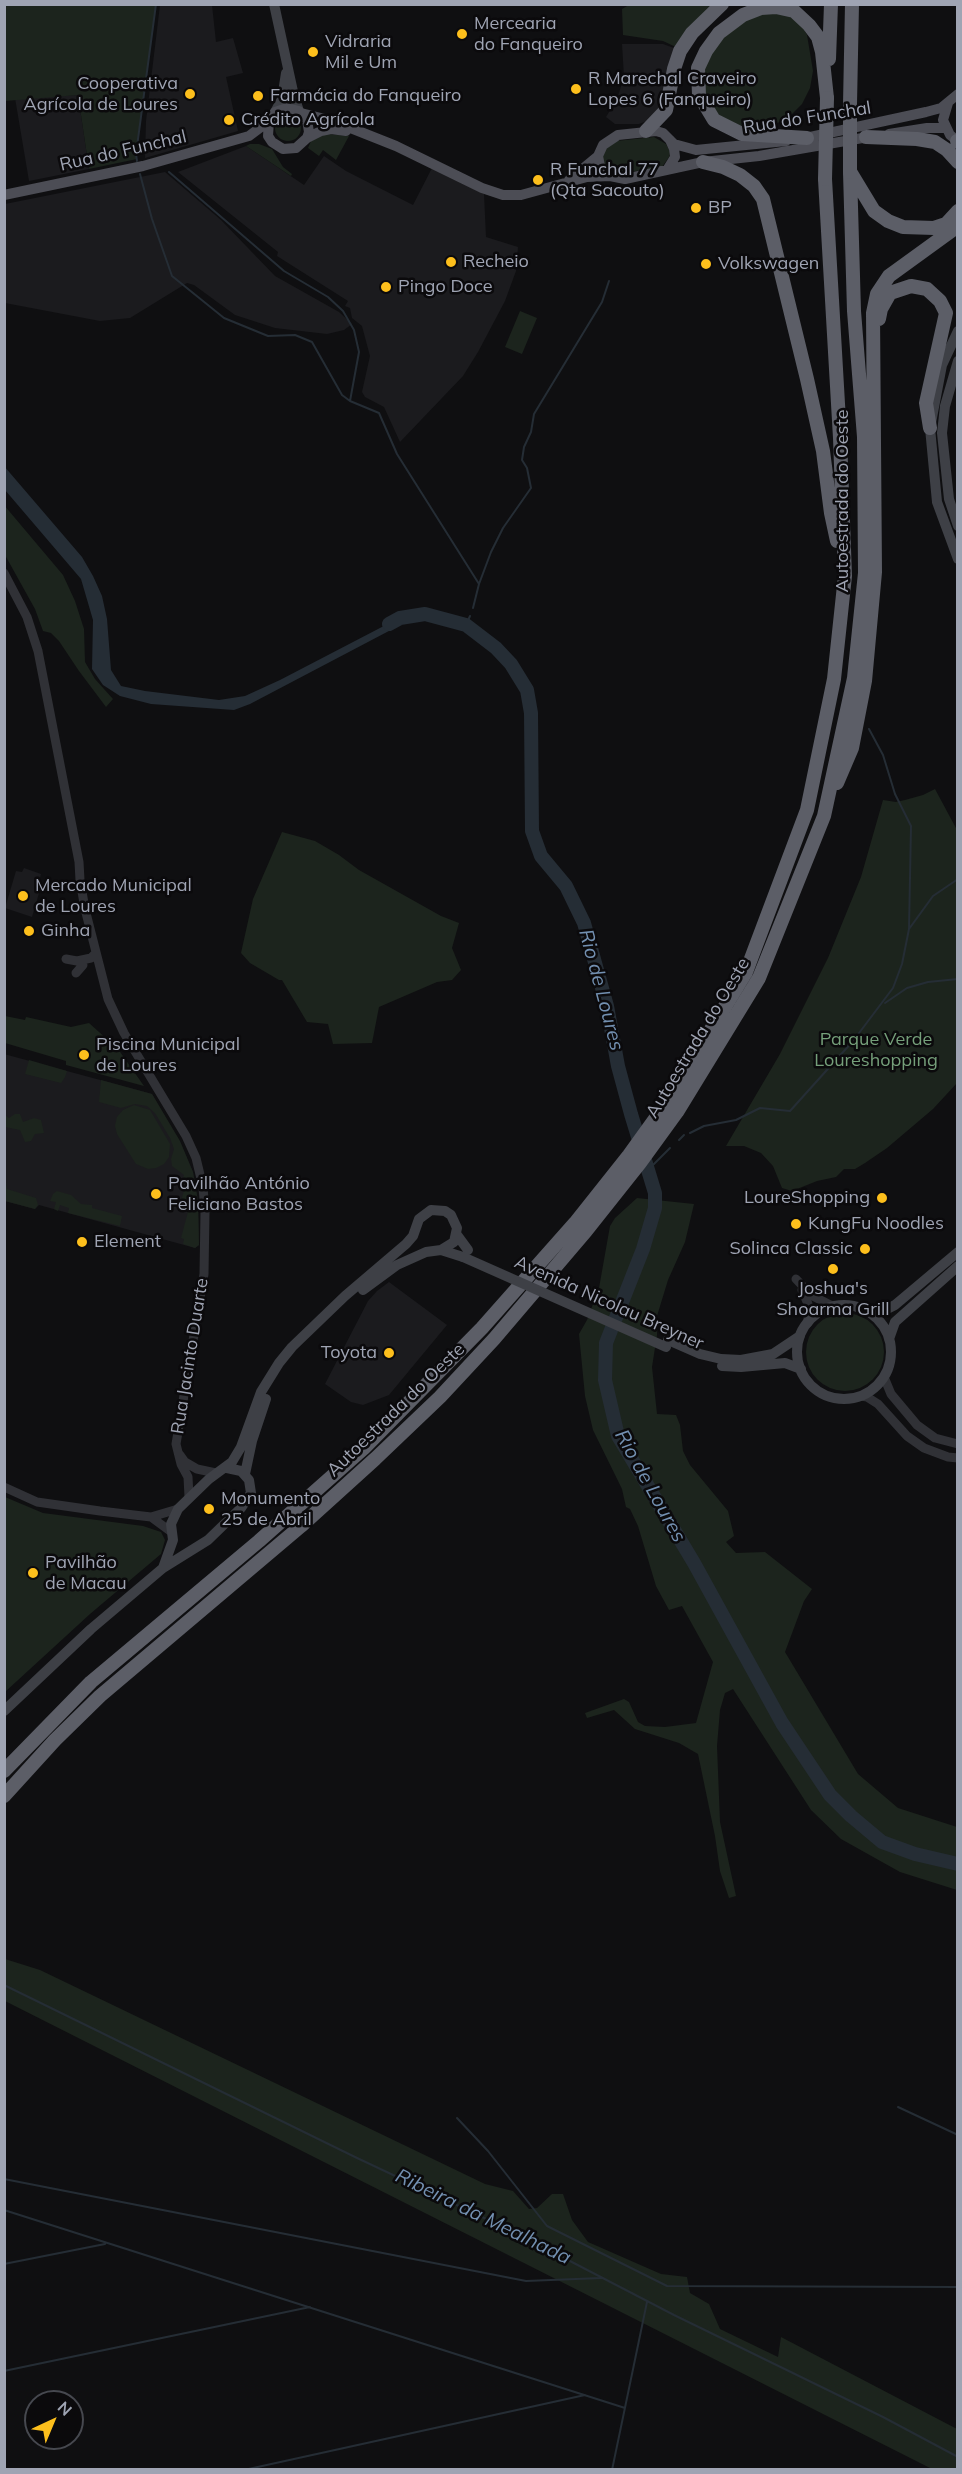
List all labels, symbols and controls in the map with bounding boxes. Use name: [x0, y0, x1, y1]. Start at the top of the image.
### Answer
place label: Mercearia do Fanqueiro: [474, 13, 583, 56]
marker: Mercearia do Fanqueiro: [455, 27, 469, 41]
place label: Vidraria Mil e Um: [325, 31, 397, 74]
marker: Vidraria Mil e Um: [306, 45, 320, 59]
place label: R Marechal Craveiro Lopes 6 (Fanqueiro): [588, 68, 757, 110]
place label: Cooperativa Agrícola de Loures: [24, 73, 178, 116]
marker: R Marechal Craveiro Lopes 6 (Fanqueiro): [569, 82, 583, 96]
place label: Farmácia do Fanqueiro: [270, 85, 461, 107]
marker: Cooperativa Agrícola de Loures: [183, 87, 197, 101]
marker: Farmácia do Fanqueiro: [251, 89, 265, 103]
street label: Rua do Funchal: [741, 97, 873, 139]
place label: Crédito Agrícola: [241, 109, 375, 131]
marker: Crédito Agrícola: [222, 113, 236, 127]
street label: Rua do Funchal: [57, 126, 189, 176]
place label: R Funchal 77 (Qta Sacouto): [550, 159, 665, 201]
marker: R Funchal 77 (Qta Sacouto): [531, 173, 545, 187]
place label: BP: [708, 197, 732, 219]
marker: BP: [689, 201, 703, 215]
place label: Recheio: [463, 251, 529, 273]
place label: Volkswagen: [718, 253, 819, 275]
marker: Recheio: [444, 255, 458, 269]
marker: Volkswagen: [699, 257, 713, 271]
place label: Pingo Doce: [398, 276, 493, 298]
marker: Pingo Doce: [379, 280, 393, 294]
street label: Autoestrada do Oeste: [832, 410, 854, 592]
place label: Mercado Municipal de Loures: [35, 875, 192, 918]
marker: Mercado Municipal de Loures: [16, 889, 30, 903]
place label: Ginha: [41, 920, 90, 942]
marker: Ginha: [22, 924, 36, 938]
water label: Rio de Loures: [573, 927, 629, 1053]
street label: Autoestrada do Oeste: [642, 954, 754, 1122]
park label: Parque Verde Loureshopping: [814, 1029, 938, 1072]
place label: Piscina Municipal de Loures: [96, 1034, 240, 1076]
marker: Piscina Municipal de Loures: [77, 1048, 91, 1062]
place label: Pavilhão António Feliciano Bastos: [168, 1173, 310, 1216]
marker: Pavilhão António Feliciano Bastos: [149, 1187, 163, 1201]
place label: LoureShopping: [744, 1187, 870, 1209]
marker: LoureShopping: [875, 1191, 889, 1205]
place label: KungFu Noodles: [808, 1213, 944, 1235]
marker: KungFu Noodles: [789, 1217, 803, 1231]
place label: Element: [94, 1231, 161, 1253]
marker: Element: [75, 1235, 89, 1249]
place label: Solinca Classic: [730, 1238, 853, 1260]
marker: Solinca Classic: [858, 1242, 872, 1256]
street label: Avenida Nicolau Breyner: [511, 1251, 707, 1355]
marker: Joshua's Shoarma Grill: [826, 1262, 840, 1276]
street label: Rua Jacinto Duarte: [167, 1276, 213, 1436]
place label: Joshua's Shoarma Grill: [776, 1278, 890, 1320]
street label: Autoestrada do Oeste: [323, 1339, 469, 1481]
place label: Toyota: [321, 1342, 377, 1364]
marker: Toyota: [382, 1346, 396, 1360]
water label: Rio de Loures: [609, 1426, 691, 1546]
place label: Monumento 25 de Abril: [221, 1488, 320, 1530]
marker: Monumento 25 de Abril: [202, 1502, 216, 1516]
place label: Pavilhão de Macau: [45, 1552, 127, 1594]
marker: Pavilhão de Macau: [26, 1566, 40, 1580]
water label: Ribeira da Mealhada: [391, 2164, 575, 2270]
north arrow: [24, 2390, 84, 2450]
text: N: [54, 2397, 76, 2420]

